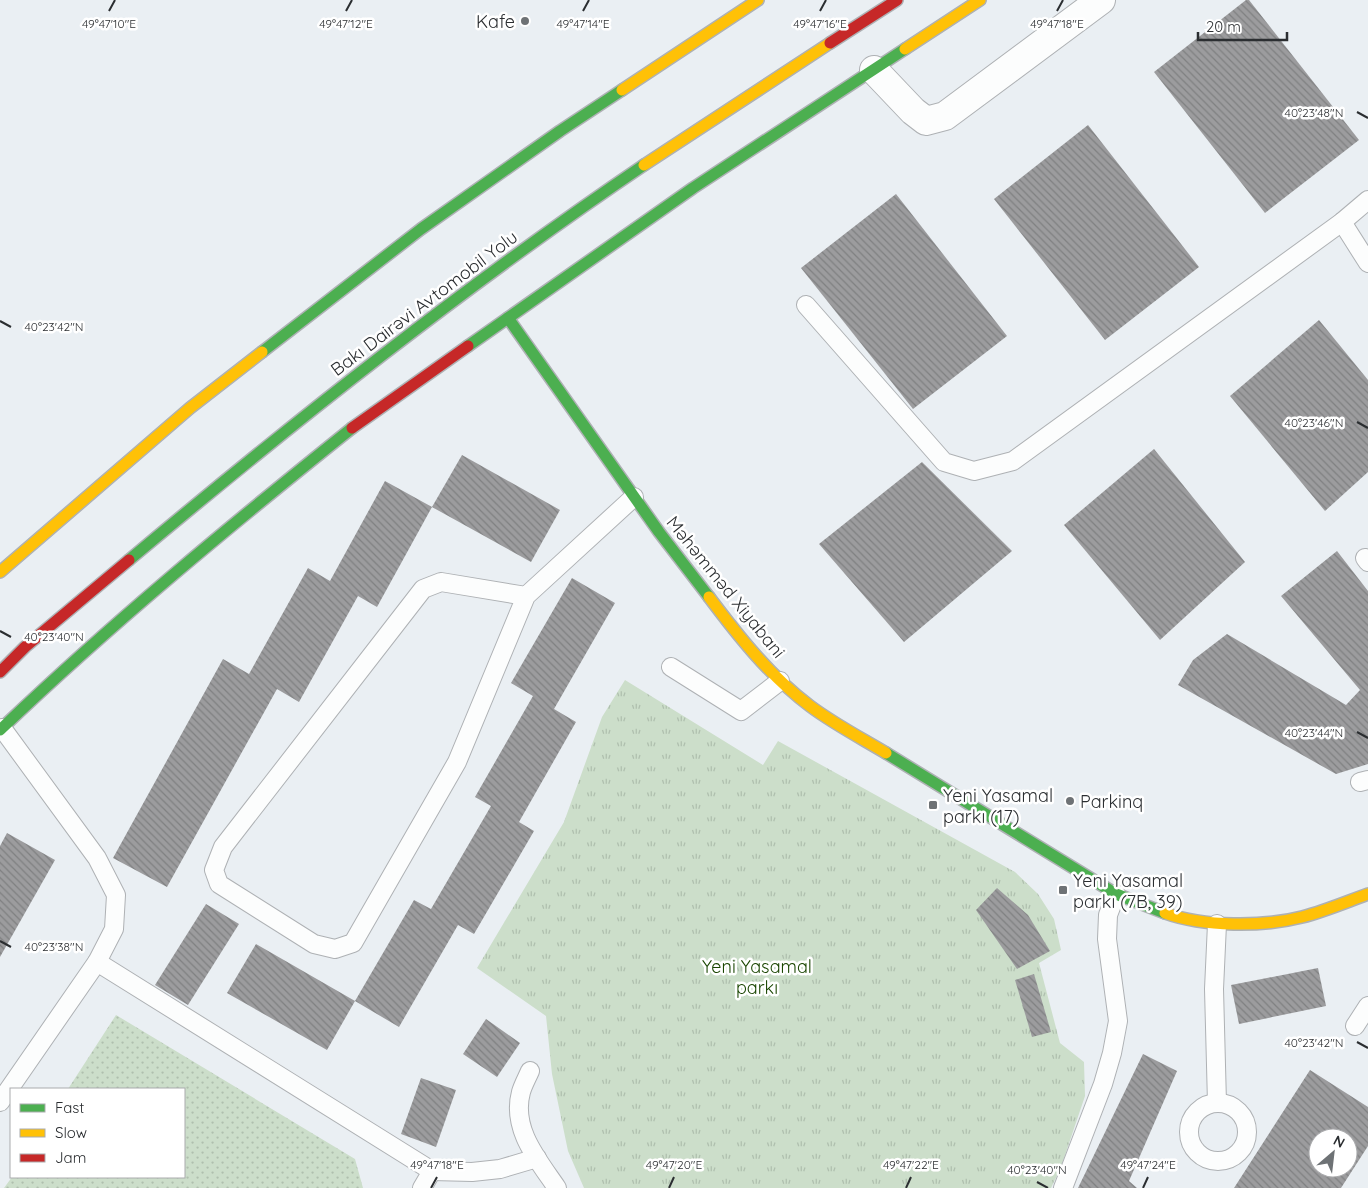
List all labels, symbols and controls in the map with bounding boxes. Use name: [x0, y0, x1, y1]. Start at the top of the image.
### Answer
place label: Kafe: [476, 10, 515, 33]
scale bar: [1198, 10, 1287, 42]
marker: Kafe: [519, 15, 531, 27]
text: 49°47'10"E: [82, 16, 136, 31]
text: 49°47'12"E: [319, 16, 373, 31]
text: 49°47'14"E: [556, 16, 610, 31]
text: 49°47'16"E: [793, 16, 847, 31]
text: 49°47'18"E: [1030, 16, 1084, 31]
text: 20 m: [1206, 17, 1241, 36]
text: 40°23'48"N: [1285, 105, 1343, 120]
street label: Bakı Dairəvi Avtomobil Yolu: [326, 225, 522, 381]
text: 40°23'42"N: [24, 319, 84, 334]
text: 40°23'46"N: [1285, 415, 1343, 430]
street label: Məhəmməd Xiyabani: [662, 511, 790, 663]
text: 40°23'40"N: [24, 629, 84, 644]
text: 40°23'44"N: [1285, 725, 1343, 740]
place label: Yeni Yasamal parkı (17): [943, 784, 1053, 828]
place label: Parkinq: [1080, 790, 1143, 813]
marker: Parkinq: [1064, 795, 1076, 807]
marker: Yeni Yasamal parkı (17): [927, 799, 939, 811]
place label: Yeni Yasamal parkı (7B, 39): [1073, 869, 1183, 913]
marker: Yeni Yasamal parkı (7B, 39): [1057, 884, 1069, 896]
text: 40°23'38"N: [25, 939, 83, 954]
park label: Yeni Yasamal parkı: [702, 955, 812, 999]
text: 40°23'42"N: [1284, 1035, 1344, 1050]
legend: [10, 1088, 185, 1178]
text: Fast: [55, 1098, 84, 1117]
text: Slow: [55, 1123, 87, 1142]
north arrow: [1308, 1128, 1358, 1178]
text: N: [1330, 1131, 1348, 1152]
text: Jam: [55, 1148, 86, 1167]
text: 49°47'18"E: [410, 1157, 464, 1172]
text: 49°47'20"E: [646, 1157, 702, 1172]
text: 49°47'22"E: [883, 1157, 939, 1172]
text: 49°47'24"E: [1120, 1157, 1176, 1172]
text: 40°23'40"N: [1007, 1162, 1067, 1177]

